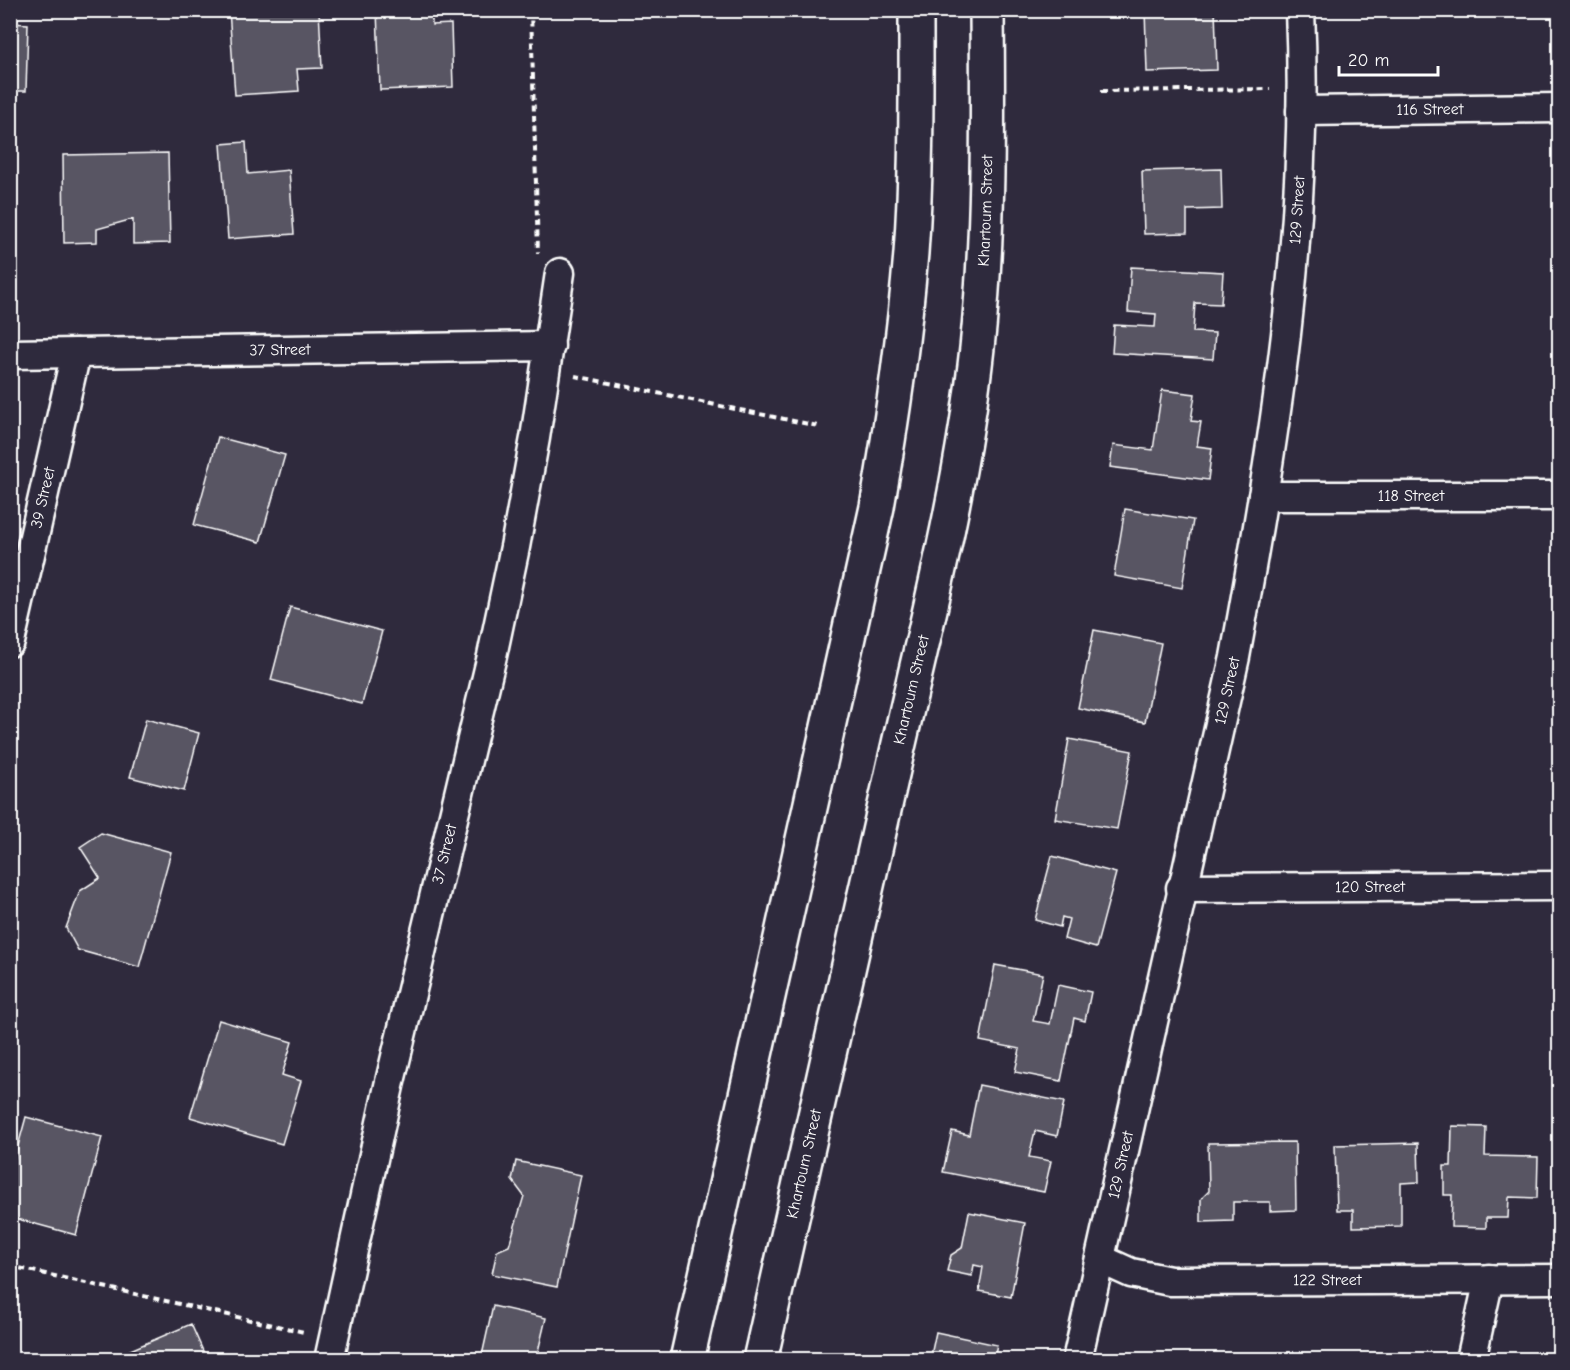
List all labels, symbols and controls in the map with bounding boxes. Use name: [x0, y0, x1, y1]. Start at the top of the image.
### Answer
scale bar: [1339, 39, 1438, 77]
text: 20 m: [1348, 50, 1389, 71]
street label: 116 Street: [1396, 100, 1464, 119]
street label: Khartoum Street: [975, 154, 996, 267]
street label: 129 Street: [1286, 175, 1308, 245]
street label: 37 Street: [249, 341, 311, 359]
street label: 39 Street: [27, 465, 59, 530]
street label: 118 Street: [1378, 487, 1445, 505]
street label: Khartoum Street: [890, 633, 933, 746]
street label: 129 Street: [1211, 655, 1244, 726]
street label: 37 Street: [429, 822, 461, 886]
street label: 120 Street: [1335, 878, 1405, 896]
street label: Khartoum Street: [783, 1107, 825, 1220]
street label: 129 Street: [1105, 1129, 1137, 1200]
street label: 122 Street: [1293, 1271, 1362, 1289]

